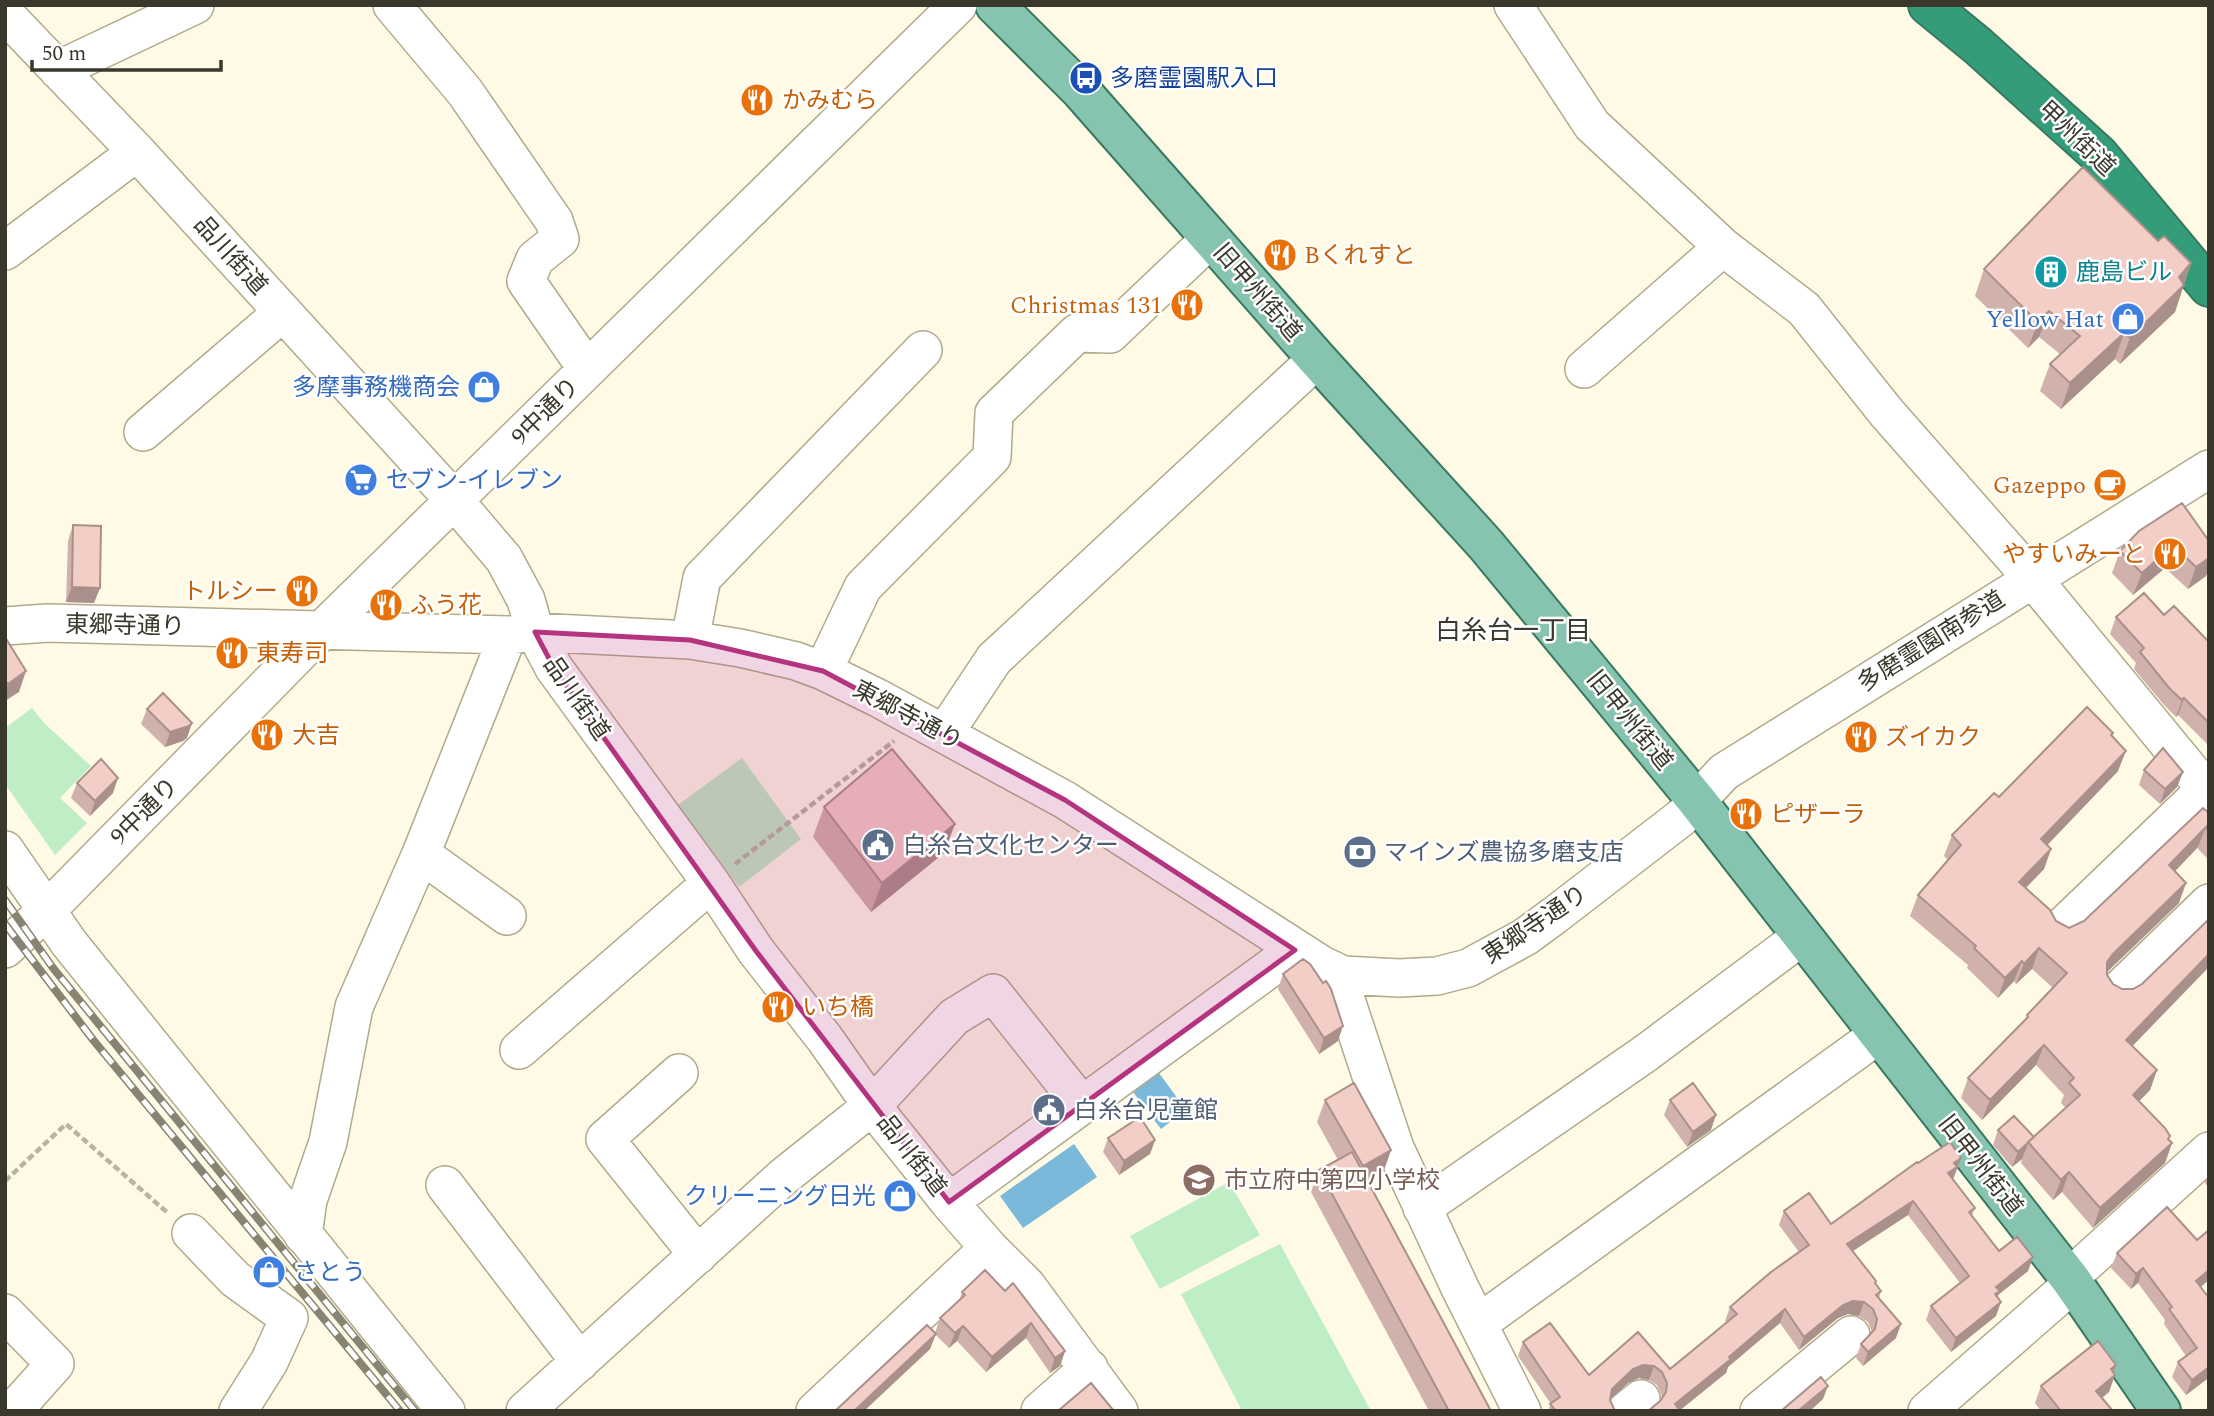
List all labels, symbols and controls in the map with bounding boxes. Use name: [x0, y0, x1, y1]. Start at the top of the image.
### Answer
scale bar: [32, 28, 220, 72]
text: 50 m: [42, 38, 86, 70]
bus stop icon: 多磨霊園駅入口: [1067, 59, 1105, 97]
place label: 多磨霊園駅入口: [1110, 61, 1278, 97]
restaurant icon: かみむら: [738, 81, 776, 119]
place label: かみむら: [782, 83, 878, 119]
street label: 甲州街道: [2029, 92, 2123, 185]
street label: 品川街道: [185, 208, 276, 303]
street label: 旧甲州街道: [1204, 236, 1310, 350]
restaurant icon: Bくれすと: [1261, 236, 1299, 274]
place label: Bくれすと: [1304, 238, 1416, 274]
building icon: 鹿島ビル: [2032, 253, 2070, 291]
place label: 鹿島ビル: [2076, 255, 2172, 291]
restaurant icon: Christmas 131: [1168, 286, 1206, 324]
place label: Christmas 131: [1010, 288, 1162, 324]
shop icon: Yellow Hat: [2109, 300, 2147, 338]
place label: Yellow Hat: [1986, 302, 2104, 338]
shop icon: 多摩事務機商会: [465, 368, 503, 406]
street label: 9中通り: [503, 369, 588, 454]
place label: 多摩事務機商会: [292, 370, 460, 406]
supermarket icon: セブン-イレブン: [342, 461, 380, 499]
place label: セブン-イレブン: [386, 463, 563, 499]
cafe icon: Gazeppo: [2091, 466, 2129, 504]
place label: Gazeppo: [1993, 468, 2086, 504]
restaurant icon: やすいみーと: [2151, 535, 2189, 573]
place label: やすいみーと: [2002, 537, 2146, 573]
restaurant icon: トルシー: [283, 572, 321, 610]
place label: トルシー: [182, 574, 278, 610]
street label: 多磨霊園南参道: [1851, 582, 2012, 702]
restaurant icon: ふう花: [367, 586, 405, 624]
place label: ふう花: [410, 588, 482, 624]
street label: 東郷寺通り: [65, 607, 185, 645]
district label: 白糸台一丁目: [1435, 611, 1591, 651]
restaurant icon: 東寿司: [213, 634, 251, 672]
place label: 東寿司: [256, 636, 328, 672]
street label: 品川街道: [534, 649, 618, 748]
street label: 旧甲州街道: [1577, 663, 1681, 779]
street label: 東郷寺通り: [846, 672, 969, 760]
restaurant icon: 大吉: [248, 716, 286, 754]
place label: 大吉: [292, 718, 340, 754]
restaurant icon: ズイカク: [1842, 718, 1880, 756]
place label: ズイカク: [1885, 720, 1981, 756]
street label: 9中通り: [102, 769, 187, 854]
restaurant icon: ピザーラ: [1727, 795, 1765, 833]
place label: ピザーラ: [1770, 797, 1866, 833]
public building icon: 白糸台文化センター: [859, 826, 897, 864]
place label: 白糸台文化センター: [903, 828, 1119, 864]
bank icon: マインズ農協多磨支店: [1341, 833, 1379, 871]
place label: マインズ農協多磨支店: [1384, 835, 1624, 871]
street label: 東郷寺通り: [1476, 876, 1595, 973]
restaurant icon: いち橋: [759, 988, 797, 1026]
place label: いち橋: [802, 990, 874, 1026]
public building icon: 白糸台児童館: [1030, 1091, 1068, 1129]
place label: 白糸台児童館: [1074, 1093, 1218, 1129]
street label: 品川街道: [867, 1107, 955, 1205]
street label: 旧甲州街道: [1929, 1107, 2031, 1224]
school or university icon: 市立府中第四小学校: [1180, 1161, 1218, 1199]
place label: 市立府中第四小学校: [1224, 1163, 1440, 1199]
shop icon: クリーニング日光: [881, 1177, 919, 1215]
place label: クリーニング日光: [684, 1179, 876, 1215]
shop icon: さとう: [250, 1253, 288, 1291]
place label: さとう: [294, 1255, 366, 1291]

